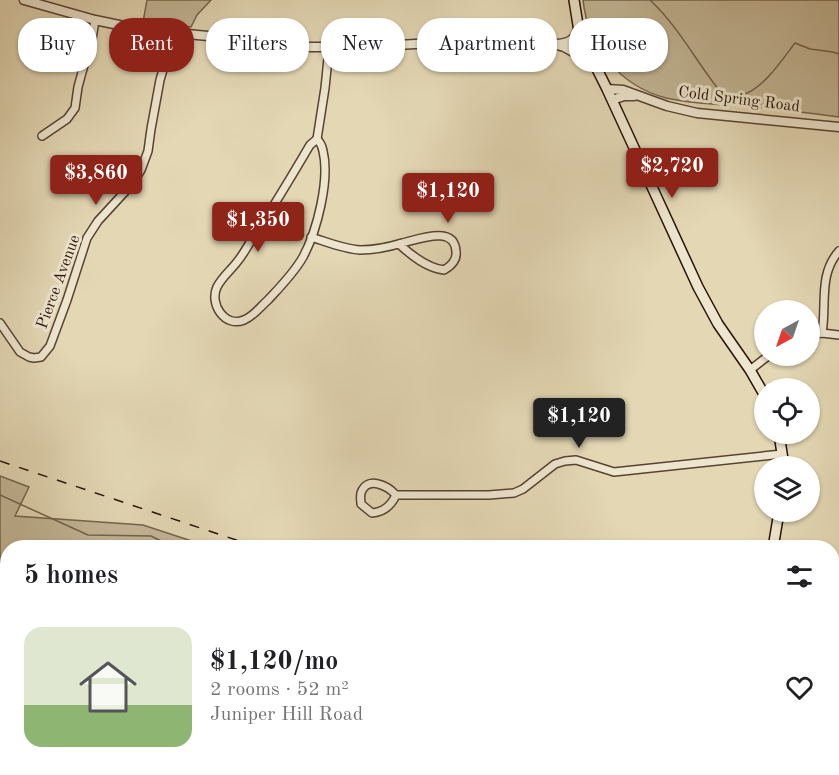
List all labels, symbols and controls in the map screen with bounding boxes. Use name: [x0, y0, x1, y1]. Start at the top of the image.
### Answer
chip: Buy: [18, 18, 97, 72]
chip: Rent: [109, 18, 194, 72]
chip: Filters: [206, 18, 309, 72]
chip: New: [321, 18, 405, 72]
chip: Apartment: [417, 18, 557, 72]
chip: House: [569, 18, 668, 72]
street label: Cold Spring Road: [677, 85, 801, 115]
pin: $2,720: [623, 148, 721, 199]
pin: $3,860: [47, 155, 145, 206]
text: $2,720: [640, 157, 704, 177]
text: $3,860: [64, 164, 128, 184]
pin: $1,120: [399, 173, 497, 224]
text: $1,120: [416, 182, 480, 202]
pin: $1,350: [209, 202, 307, 253]
text: $1,350: [226, 211, 290, 231]
street label: Pierce Avenue: [35, 233, 83, 331]
north arrow: [754, 300, 820, 366]
map controls: [754, 300, 820, 522]
button: locate: [754, 378, 820, 444]
pin: $1,120: [530, 398, 628, 449]
text: $1,120: [547, 407, 611, 427]
button: layers: [754, 456, 820, 522]
icon: filters: [783, 560, 816, 593]
text: 5 homes: [24, 563, 118, 589]
text: $1,120/mo: [210, 649, 338, 675]
icon: home: [72, 651, 144, 723]
icon: heart: [783, 671, 816, 704]
text: 2 rooms · 52 m²: [210, 680, 349, 700]
text: Juniper Hill Road: [210, 705, 363, 725]

